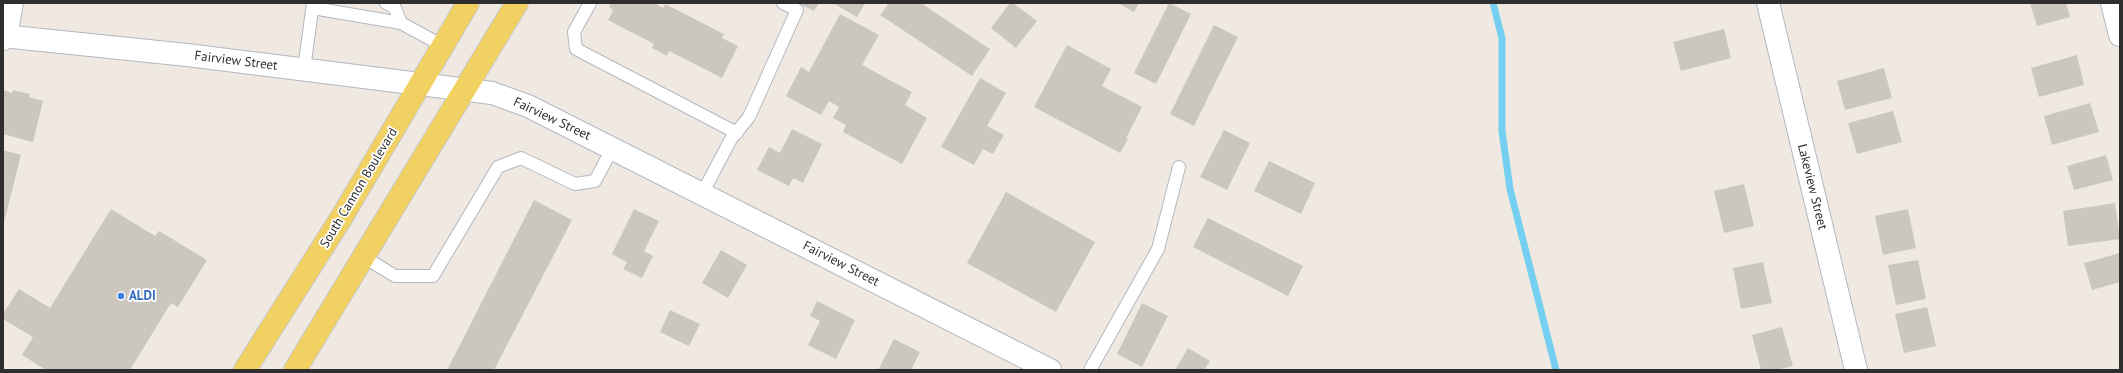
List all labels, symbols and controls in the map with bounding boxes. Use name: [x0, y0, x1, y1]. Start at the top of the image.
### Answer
street label: Fairview Street: [194, 48, 278, 74]
street label: Fairview Street: [511, 94, 593, 144]
street label: South Cannon Boulevard: [317, 125, 401, 251]
street label: Lakeview Street: [1794, 143, 1830, 231]
street label: Fairview Street: [800, 238, 882, 290]
place label: ALDI: [129, 288, 156, 304]
marker: ALDI: [116, 291, 126, 301]

